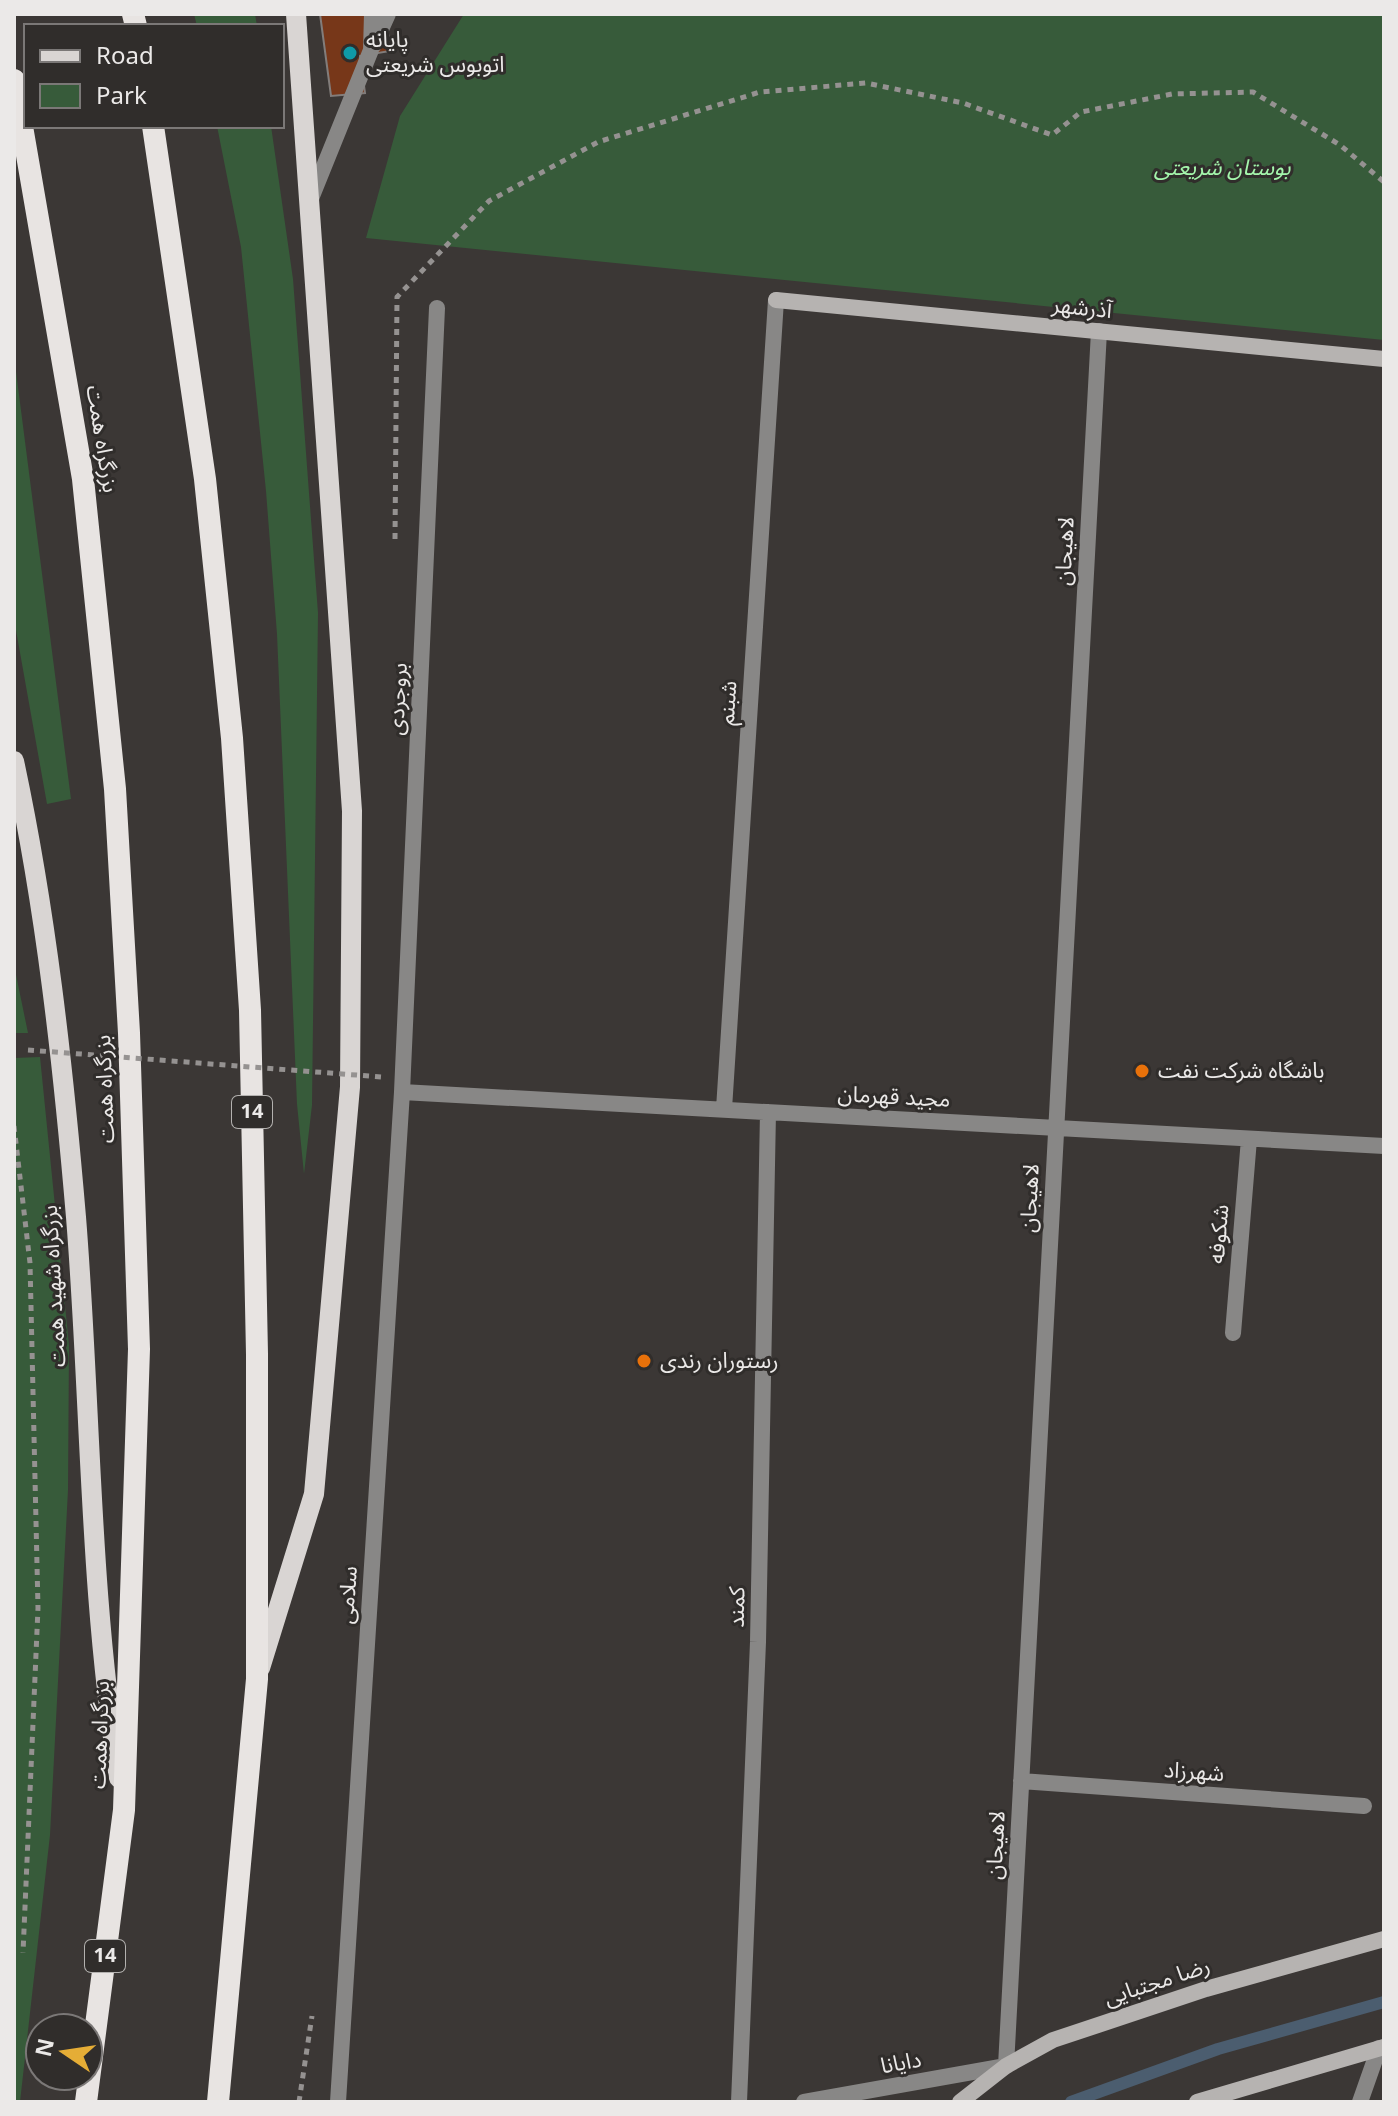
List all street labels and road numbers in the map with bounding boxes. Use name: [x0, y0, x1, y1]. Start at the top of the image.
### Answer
street label: آذرشهر: [1049, 282, 1116, 334]
street label: بزرگراه همت: [71, 382, 133, 496]
street label: لاهیجان: [1040, 515, 1090, 587]
street label: بروجردی: [373, 661, 423, 737]
street label: شبنم: [703, 679, 753, 727]
street label: بزرگراه همت: [80, 1034, 130, 1144]
street label: مجید قهرمان: [836, 1071, 952, 1123]
road number: 14: [232, 1096, 272, 1128]
street label: لاهیجان: [1005, 1162, 1055, 1234]
street label: شکوفه: [1194, 1202, 1244, 1266]
street label: بزرگراه شهید همت: [27, 1204, 81, 1368]
street label: سلامی: [323, 1564, 373, 1626]
street label: کمند: [714, 1585, 760, 1628]
street label: بزرگراه همت: [75, 1680, 125, 1790]
street label: شهرزاد: [1162, 1747, 1226, 1797]
street label: لاهیجان: [971, 1809, 1021, 1881]
road number: 14: [85, 1940, 125, 1972]
street label: رضا مجتبایی: [1098, 1943, 1216, 2021]
street label: دایانا: [877, 2037, 925, 2089]

